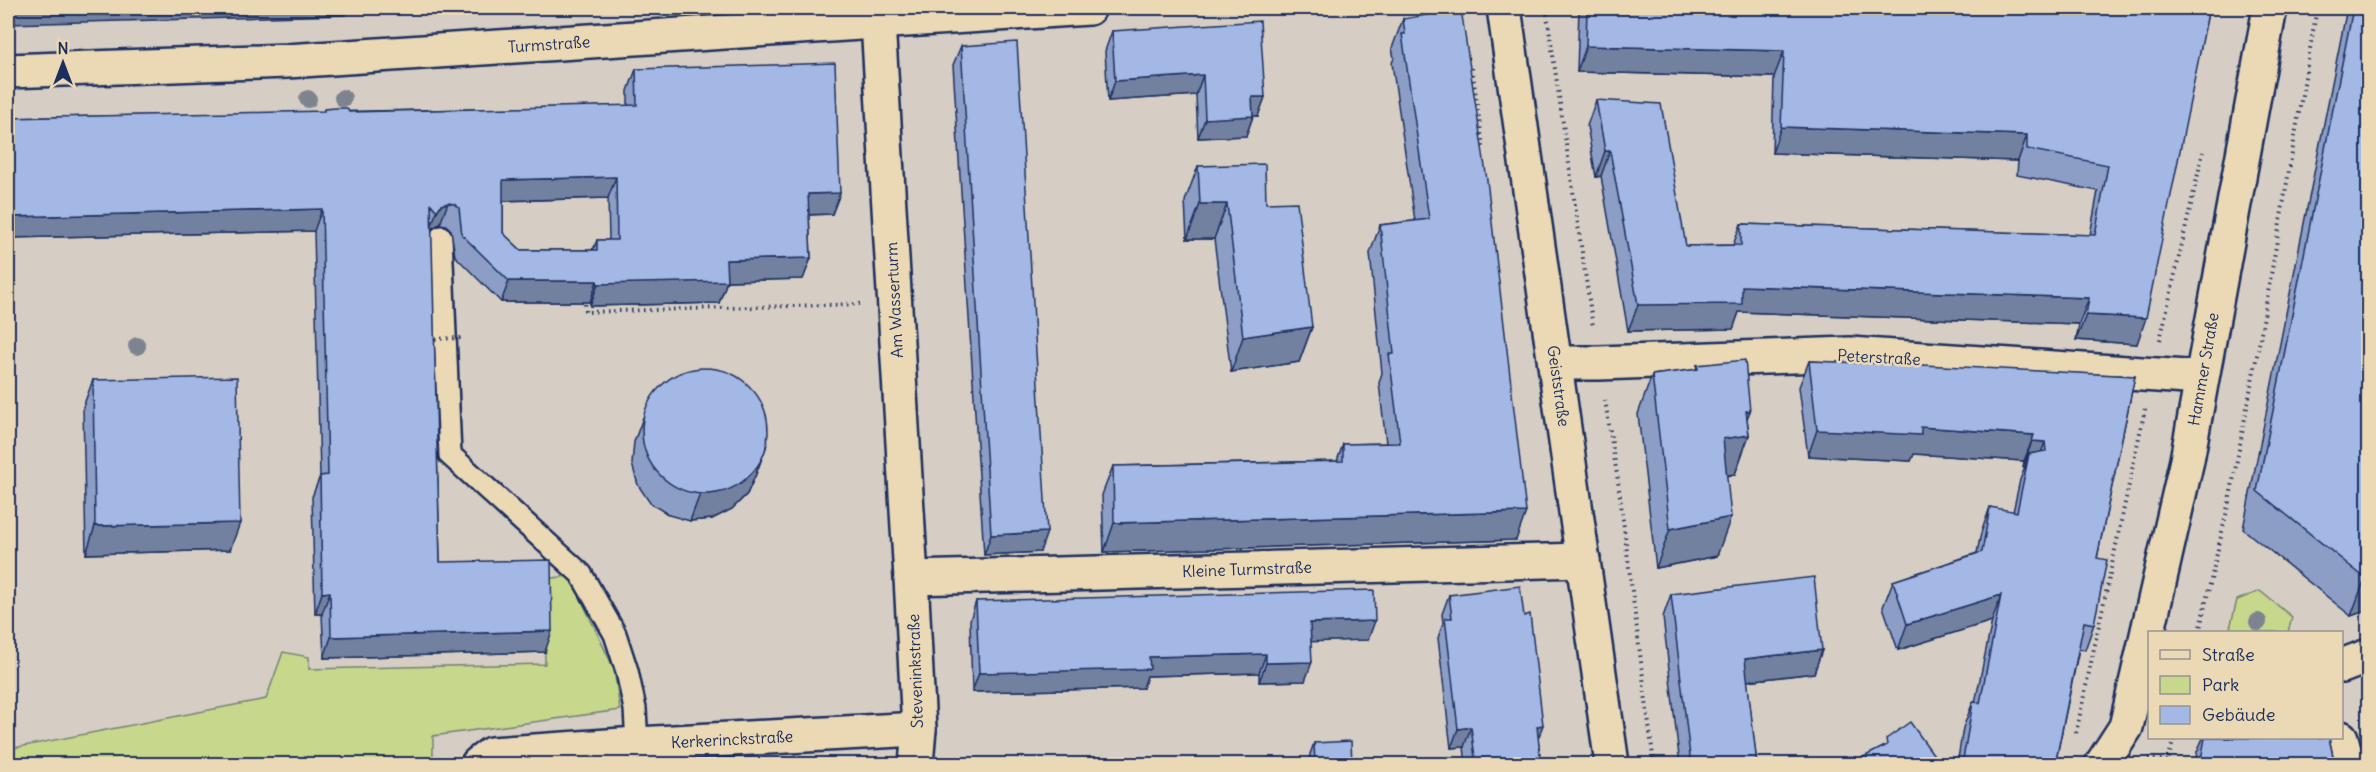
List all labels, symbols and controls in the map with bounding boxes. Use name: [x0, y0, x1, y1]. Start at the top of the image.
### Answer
street label: Turmstraße: [507, 31, 591, 57]
north arrow: [33, 33, 93, 93]
text: N: [57, 38, 69, 58]
street label: Am Wasserturm: [881, 241, 907, 359]
street label: Hammer Straße: [2183, 311, 2223, 427]
street label: Geiststraße: [1543, 344, 1575, 428]
street label: Peterstraße: [1837, 345, 1921, 369]
street label: Kleine Turmstraße: [1182, 557, 1312, 581]
street label: Steveninkstraße: [903, 613, 927, 729]
legend: [2148, 631, 2343, 739]
text: Straße: [2202, 643, 2255, 666]
text: Park: [2202, 673, 2239, 696]
text: Gebäude: [2202, 703, 2275, 726]
street label: Kerkerinckstraße: [670, 726, 794, 752]

